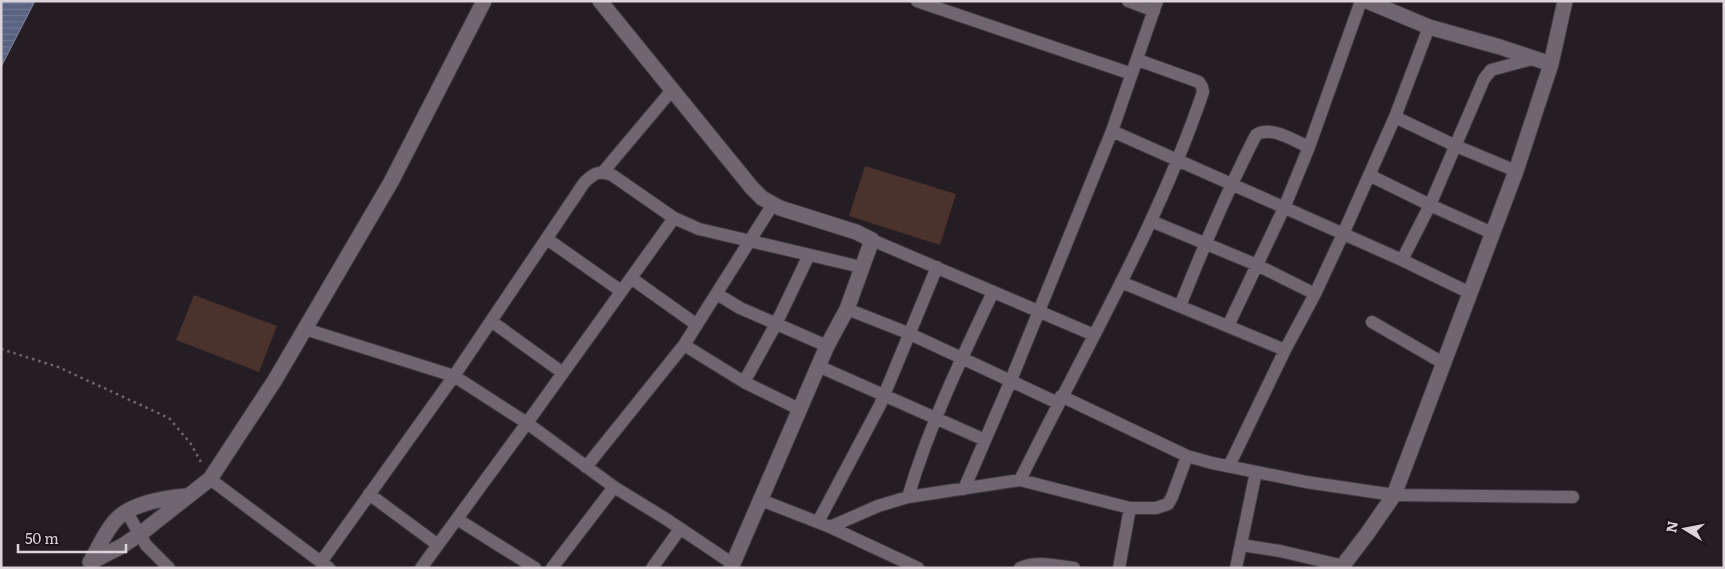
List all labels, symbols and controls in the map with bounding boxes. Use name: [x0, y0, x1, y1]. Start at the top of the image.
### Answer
north arrow: [1660, 504, 1710, 554]
text: N: [1660, 519, 1682, 534]
scale bar: [18, 522, 125, 554]
text: 50 m: [25, 526, 59, 549]

